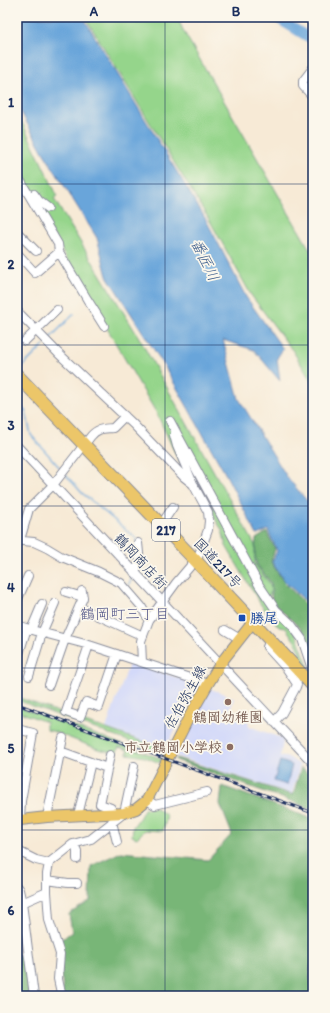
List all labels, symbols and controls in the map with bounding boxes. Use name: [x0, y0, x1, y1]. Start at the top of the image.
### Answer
text: A: [89, 4, 99, 19]
text: B: [232, 4, 241, 19]
text: 1: [8, 95, 14, 110]
water label: 番匠川: [187, 236, 223, 284]
text: 2: [8, 257, 15, 272]
text: 3: [7, 418, 15, 433]
road number: 217: [152, 519, 180, 541]
street label: 鶴岡商店街: [111, 530, 171, 593]
street label: 国道217号: [190, 535, 245, 592]
text: 4: [7, 580, 15, 595]
district label: 鶴岡町三丁目: [80, 605, 170, 623]
place label: 勝尾: [250, 610, 278, 627]
marker: 勝尾: [237, 613, 247, 623]
street label: 佐伯弥生線: [161, 663, 210, 732]
marker: 鶴岡幼稚園: [223, 697, 233, 707]
place label: 鶴岡幼稚園: [193, 709, 263, 726]
place label: 市立鶴岡小学校: [124, 739, 222, 756]
text: 5: [8, 741, 15, 756]
marker: 市立鶴岡小学校: [225, 742, 235, 752]
text: 6: [8, 903, 15, 918]

